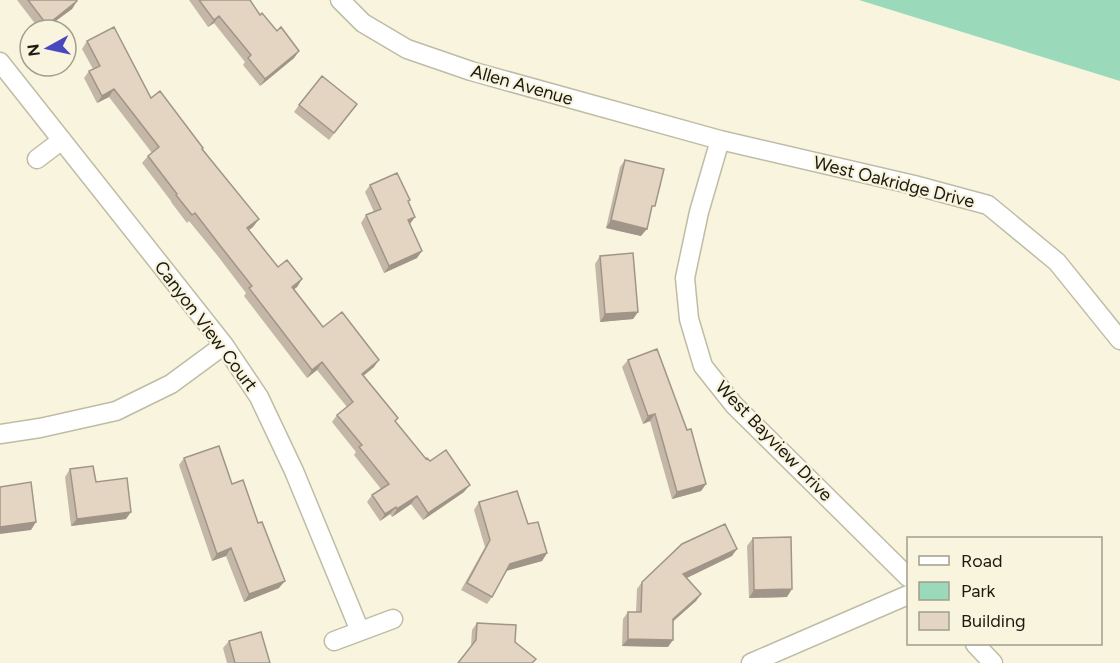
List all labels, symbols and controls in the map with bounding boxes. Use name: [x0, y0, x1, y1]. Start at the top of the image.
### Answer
north arrow: [18, 18, 78, 78]
text: N: [23, 43, 44, 57]
street label: Allen Avenue: [468, 60, 576, 110]
street label: West Oakridge Drive: [811, 151, 977, 213]
street label: Canyon View Court: [150, 257, 262, 396]
street label: West Bayview Drive: [711, 376, 837, 506]
legend: [907, 537, 1102, 645]
text: Road: [961, 550, 1002, 572]
text: Park: [961, 580, 996, 602]
text: Building: [961, 610, 1026, 632]

